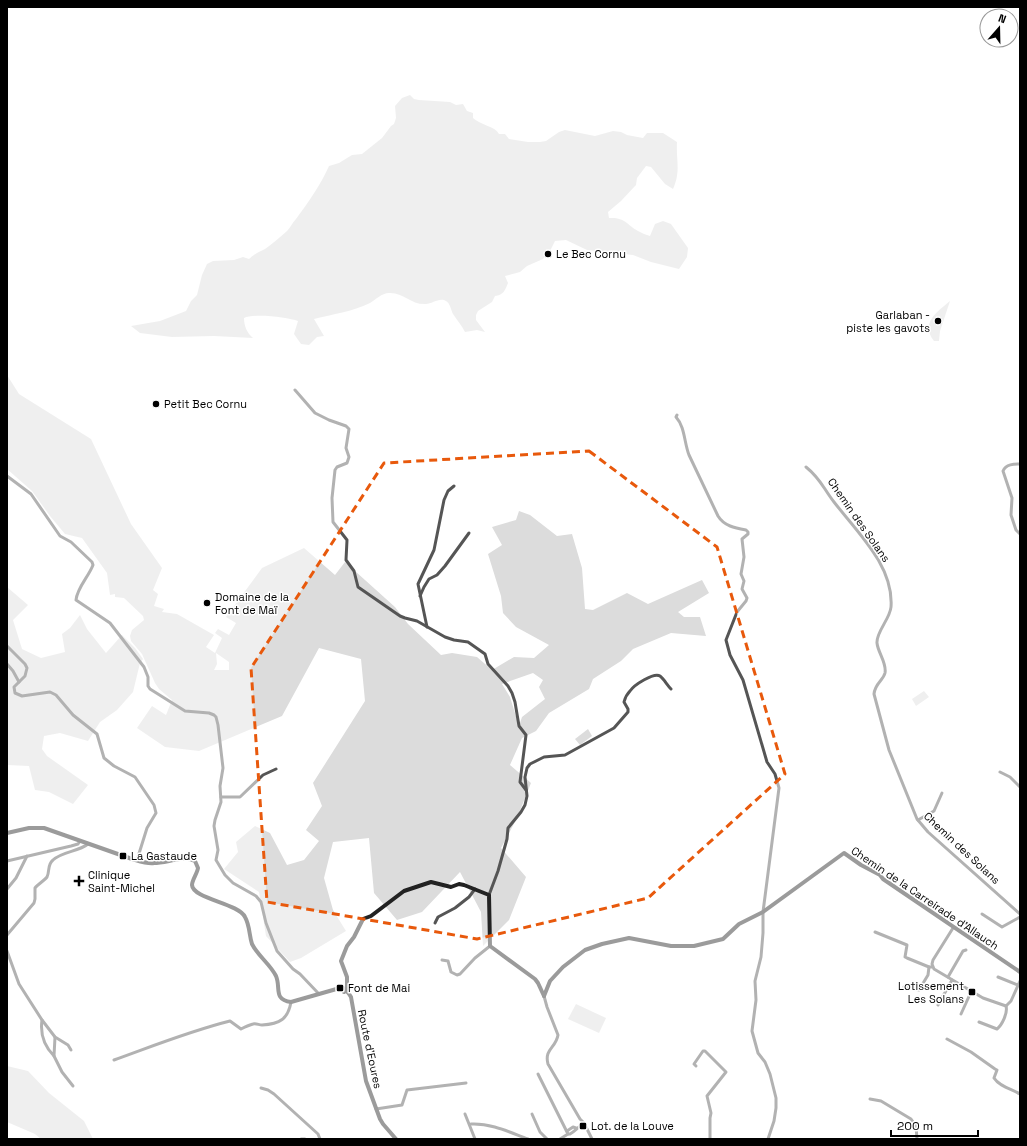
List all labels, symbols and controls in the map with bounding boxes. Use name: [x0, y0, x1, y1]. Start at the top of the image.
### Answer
north arrow: [979, 8, 1019, 48]
text: N: [997, 11, 1008, 26]
place label: Le Bec Cornu: [556, 247, 626, 261]
marker: Le Bec Cornu: [543, 249, 553, 259]
place label: Garlaban - piste les gavots: [846, 308, 930, 335]
marker: Garlaban - piste les gavots: [933, 316, 943, 326]
place label: Petit Bec Cornu: [164, 397, 247, 411]
marker: Petit Bec Cornu: [151, 399, 161, 409]
street label: Chemin des Solans: [825, 475, 893, 565]
place label: Domaine de la Font de Maï: [215, 590, 290, 617]
marker: Domaine de la Font de Maï: [202, 598, 212, 608]
street label: Chemin des Solans: [921, 809, 1003, 887]
street label: Chemin de la Carreirade d'Allauch: [849, 843, 1001, 953]
place label: La Gastaude: [131, 849, 197, 863]
marker: La Gastaude: [118, 851, 128, 861]
place label: Clinique Saint-Michel: [88, 868, 155, 895]
marker: Clinique Saint-Michel: [73, 875, 85, 887]
place label: Lotissement Les Solans: [898, 979, 964, 1006]
place label: Font de Mai: [348, 981, 410, 995]
marker: Font de Mai: [335, 983, 345, 993]
marker: Lotissement Les Solans: [967, 987, 977, 997]
street label: Route d'Eoures: [355, 1008, 385, 1090]
scale bar: [891, 1112, 978, 1138]
text: 200 m: [897, 1118, 933, 1134]
place label: Lot. de la Louve: [591, 1119, 674, 1133]
marker: Lot. de la Louve: [578, 1121, 588, 1131]

